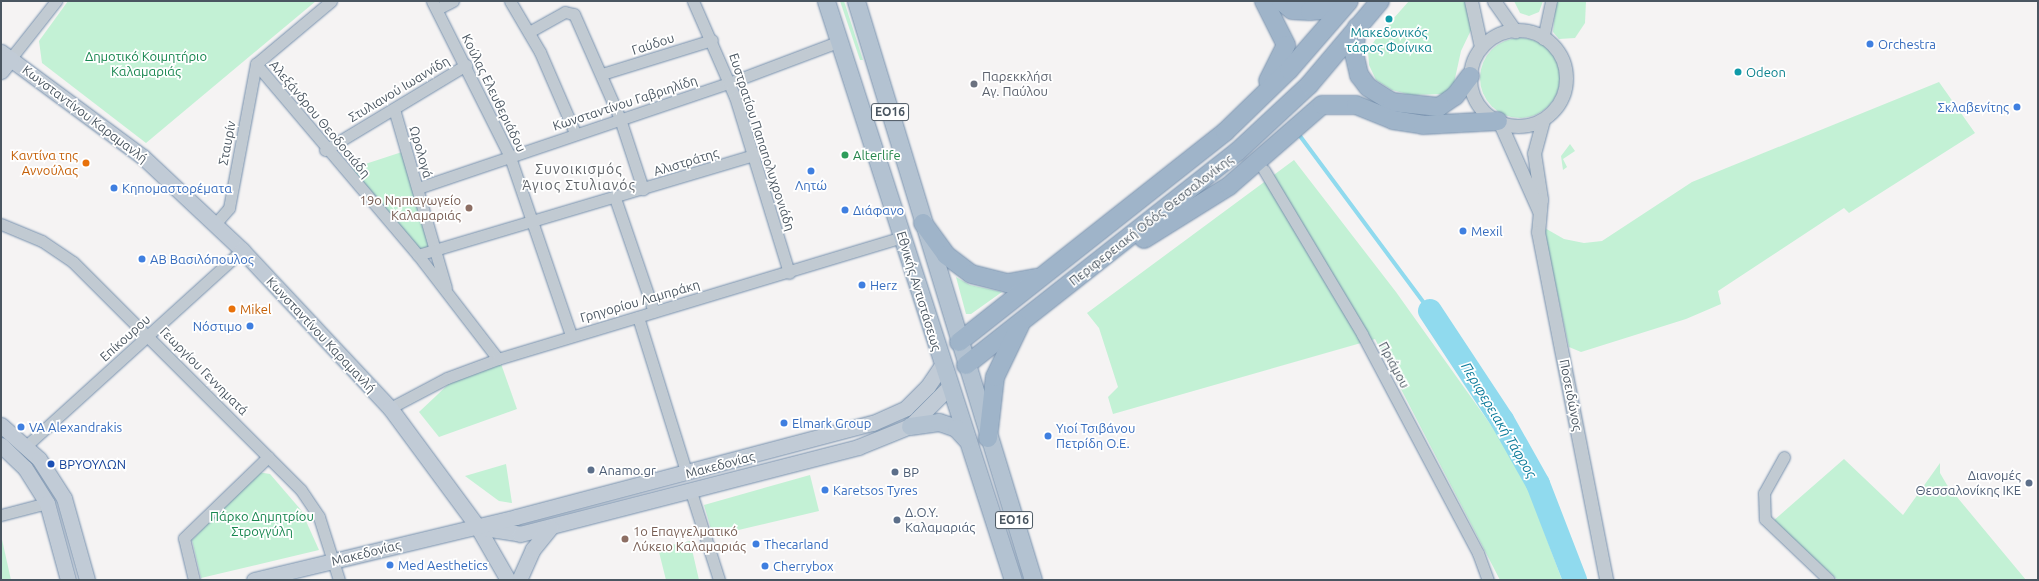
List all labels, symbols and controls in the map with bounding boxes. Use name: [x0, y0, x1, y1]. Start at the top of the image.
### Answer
marker: Μακεδονικός τάφος Φοίνικα: [1384, 14, 1394, 24]
place label: Μακεδονικός τάφος Φοίνικα: [1346, 25, 1432, 56]
street label: Γαύδου: [630, 30, 676, 58]
street label: Κούλας Ελευθεριάδου: [459, 31, 529, 155]
place label: Orchestra: [1878, 36, 1936, 52]
marker: Orchestra: [1865, 39, 1875, 49]
park label: Δημοτικό Κοιμητήριο Καλαμαριάς: [85, 49, 207, 80]
street label: Ευστρατίου Παπαπολυχρονιάδη: [726, 51, 798, 233]
street label: Στυλιανού Ιωαννίδη: [346, 53, 452, 125]
street label: Αλεξάνδρου Θεοδοσιάδη: [266, 57, 374, 181]
street label: Κωνσταντίνου Καραμανλή: [19, 62, 151, 166]
place label: Odeon: [1746, 64, 1786, 80]
marker: Odeon: [1733, 67, 1743, 77]
place label: Παρεκκλήσι Αγ. Παύλου: [982, 69, 1052, 100]
street label: Κωνσταντίνου Γαβριηλίδη: [551, 72, 699, 134]
marker: Παρεκκλήσι Αγ. Παύλου: [969, 79, 979, 89]
place label: Σκλαβενίτης: [1938, 99, 2009, 115]
road number: ΕΟ16: [871, 102, 909, 122]
marker: Σκλαβενίτης: [2012, 102, 2022, 112]
street label: Σταυρίν: [215, 119, 239, 167]
street label: Ωρολογά: [406, 124, 436, 180]
street label: Αλιστράτης: [652, 145, 720, 179]
place label: Alterlife: [853, 147, 901, 163]
place label: Καντίνα της Αννούλας: [11, 148, 78, 179]
marker: Alterlife: [840, 150, 850, 160]
street label: Περιφερειακή Οδός Θεσσαλονίκης: [1066, 151, 1236, 289]
marker: Καντίνα της Αννούλας: [81, 158, 91, 168]
district label: Συνοικισμός Άγιος Στυλιανός: [522, 161, 636, 194]
marker: Λητώ: [806, 166, 816, 176]
place label: Λητώ: [795, 177, 827, 193]
place label: Κηπομαστορέματα: [122, 180, 232, 196]
marker: Κηπομαστορέματα: [109, 183, 119, 193]
place label: 19ο Νηπιαγωγείο Καλαμαριάς: [360, 193, 461, 224]
place label: Διάφανο: [853, 202, 904, 218]
marker: 19ο Νηπιαγωγείο Καλαμαριάς: [464, 203, 474, 213]
marker: Διάφανο: [840, 205, 850, 215]
place label: Mexil: [1471, 223, 1503, 239]
marker: Mexil: [1458, 226, 1468, 236]
street label: Εθνικής Αντιστάσεως: [893, 229, 945, 353]
place label: ΑΒ Βασιλόπουλος: [150, 251, 254, 267]
marker: ΑΒ Βασιλόπουλος: [137, 254, 147, 264]
street label: Κωνσταντίνου Καραμανλή: [263, 274, 379, 396]
street label: Γρηγορίου Λαμπράκη: [578, 276, 702, 326]
place label: Herz: [870, 277, 897, 293]
marker: Herz: [857, 280, 867, 290]
place label: Mikel: [240, 301, 271, 317]
marker: Mikel: [227, 304, 237, 314]
street label: Επίκουρου: [97, 311, 153, 365]
place label: Νόστιμο: [193, 318, 242, 334]
marker: Νόστιμο: [245, 321, 255, 331]
street label: Γεωργίου Γεννηματά: [157, 324, 251, 418]
street label: Πριάμου: [1375, 339, 1413, 391]
street label: Ποσειδώνος: [1556, 358, 1586, 432]
water label: Περιφερειακή Τάφρος: [1458, 359, 1540, 481]
place label: Elmark Group: [792, 415, 871, 431]
marker: Elmark Group: [779, 418, 789, 428]
place label: VA Alexandrakis: [29, 419, 122, 435]
place label: Υιοί Τσιβάνου Πετρίδη Ο.Ε.: [1056, 421, 1135, 452]
marker: VA Alexandrakis: [16, 422, 26, 432]
marker: Υιοί Τσιβάνου Πετρίδη Ο.Ε.: [1043, 431, 1053, 441]
street label: Μακεδονίας: [684, 448, 756, 482]
place label: ΒΡΥΟΥΛΩΝ: [59, 456, 126, 472]
marker: ΒΡΥΟΥΛΩΝ: [46, 459, 56, 469]
place label: Anamo.gr: [599, 462, 656, 478]
place label: BP: [903, 464, 919, 480]
marker: Anamo.gr: [586, 465, 596, 475]
marker: BP: [890, 467, 900, 477]
place label: Διανομές Θεσσαλονίκης ΙΚΕ: [1915, 468, 2021, 499]
marker: Διανομές Θεσσαλονίκης ΙΚΕ: [2024, 478, 2034, 488]
place label: Karetsos Tyres: [833, 482, 918, 498]
marker: Karetsos Tyres: [820, 485, 830, 495]
place label: Δ.Ο.Υ. Καλαμαριάς: [905, 505, 975, 536]
park label: Πάρκο Δημητρίου Στρογγύλη: [210, 509, 314, 540]
road number: ΕΟ16: [995, 510, 1033, 530]
marker: Δ.Ο.Υ. Καλαμαριάς: [892, 515, 902, 525]
place label: 1ο Επαγγελματικό Λύκειο Καλαμαριάς: [633, 524, 746, 555]
marker: 1ο Επαγγελματικό Λύκειο Καλαμαριάς: [620, 534, 630, 544]
place label: Thecarland: [764, 536, 829, 552]
street label: Μακεδονίας: [330, 537, 402, 569]
marker: Thecarland: [751, 539, 761, 549]
place label: Med Aesthetics: [398, 557, 488, 573]
place label: Cherrybox: [773, 558, 834, 574]
marker: Med Aesthetics: [385, 560, 395, 570]
marker: Cherrybox: [760, 561, 770, 571]

